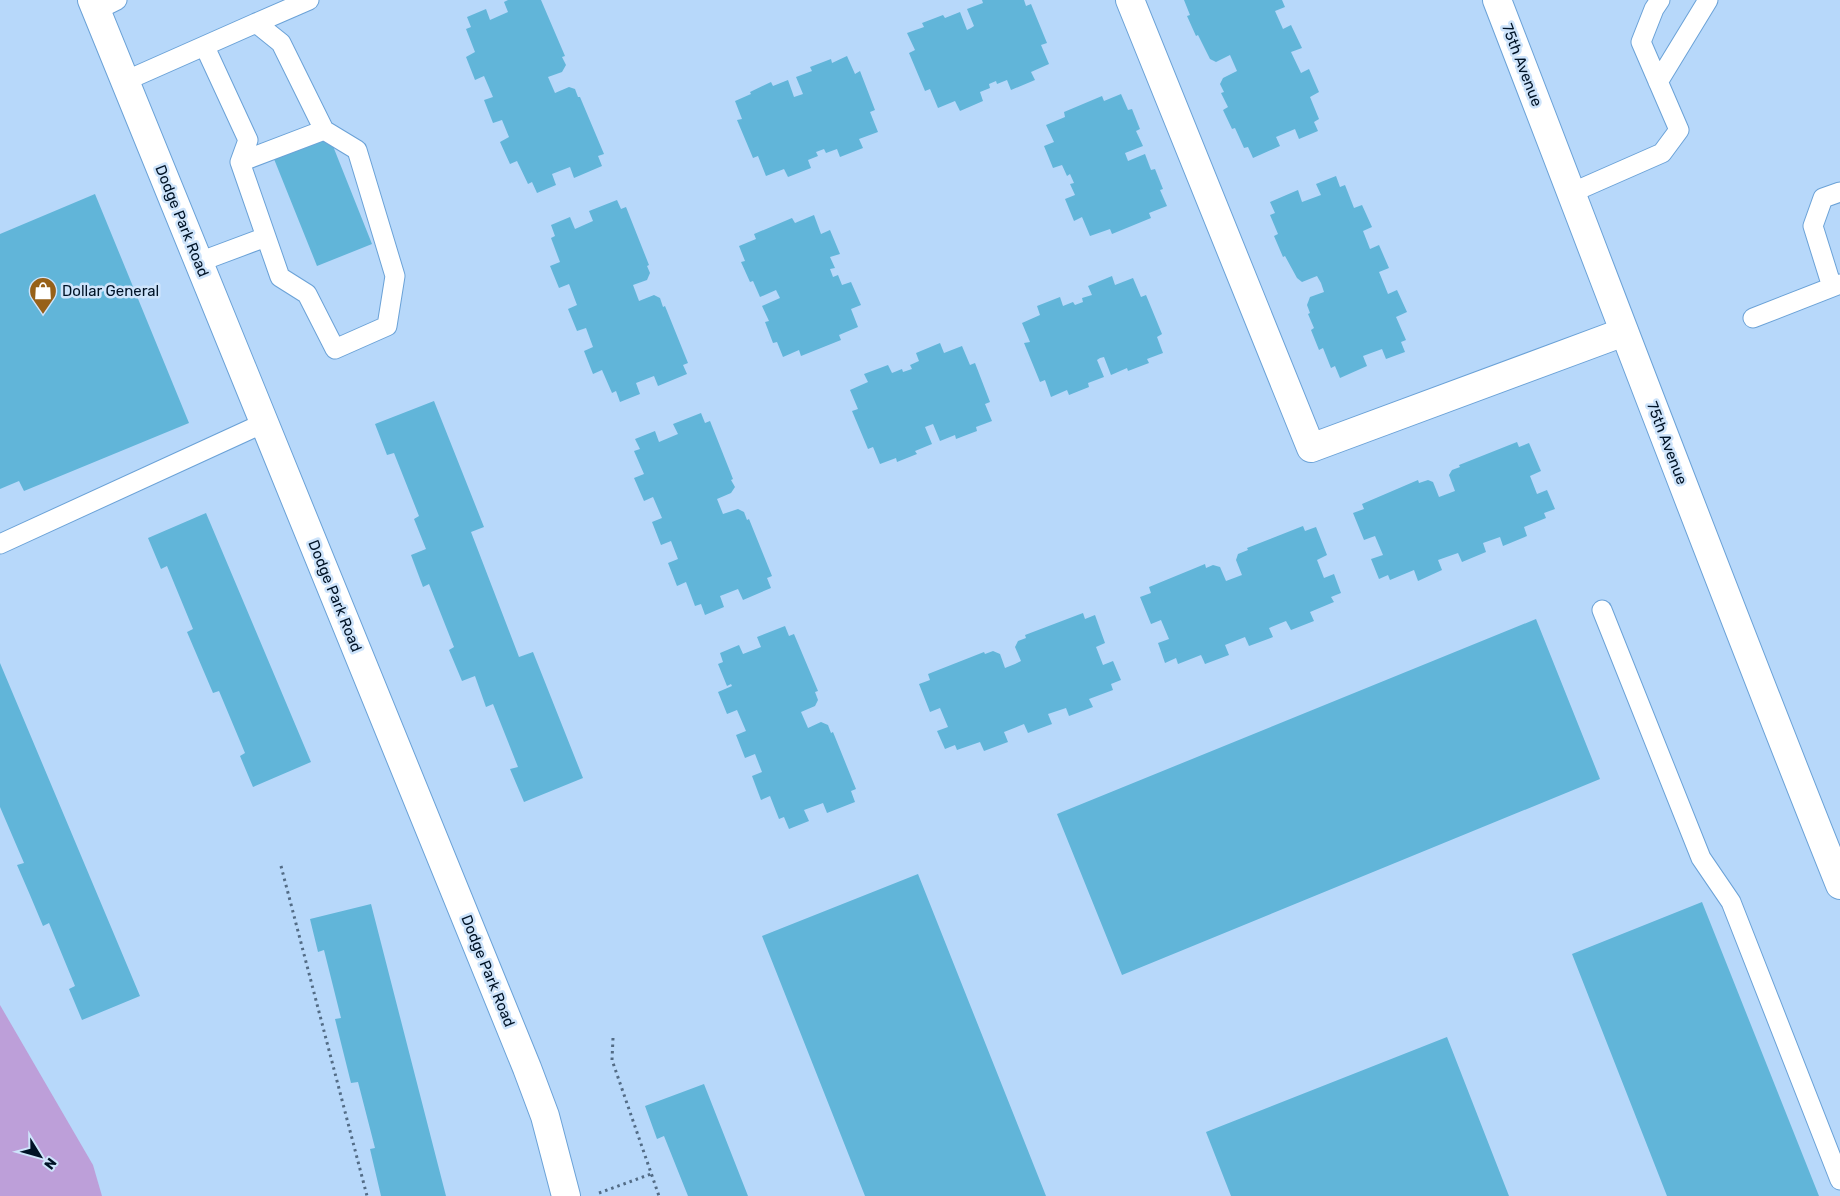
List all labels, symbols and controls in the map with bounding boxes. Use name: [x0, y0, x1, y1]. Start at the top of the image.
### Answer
street label: 75th Avenue: [1498, 21, 1546, 109]
street label: Dodge Park Road: [151, 162, 213, 280]
shop icon: Dollar General: [28, 276, 58, 315]
place label: Dollar General: [62, 282, 159, 300]
street label: 75th Avenue: [1643, 399, 1691, 487]
street label: Dodge Park Road: [304, 537, 366, 655]
street label: Dodge Park Road: [457, 912, 519, 1030]
north arrow: [15, 1131, 65, 1181]
text: N: [40, 1154, 60, 1173]

